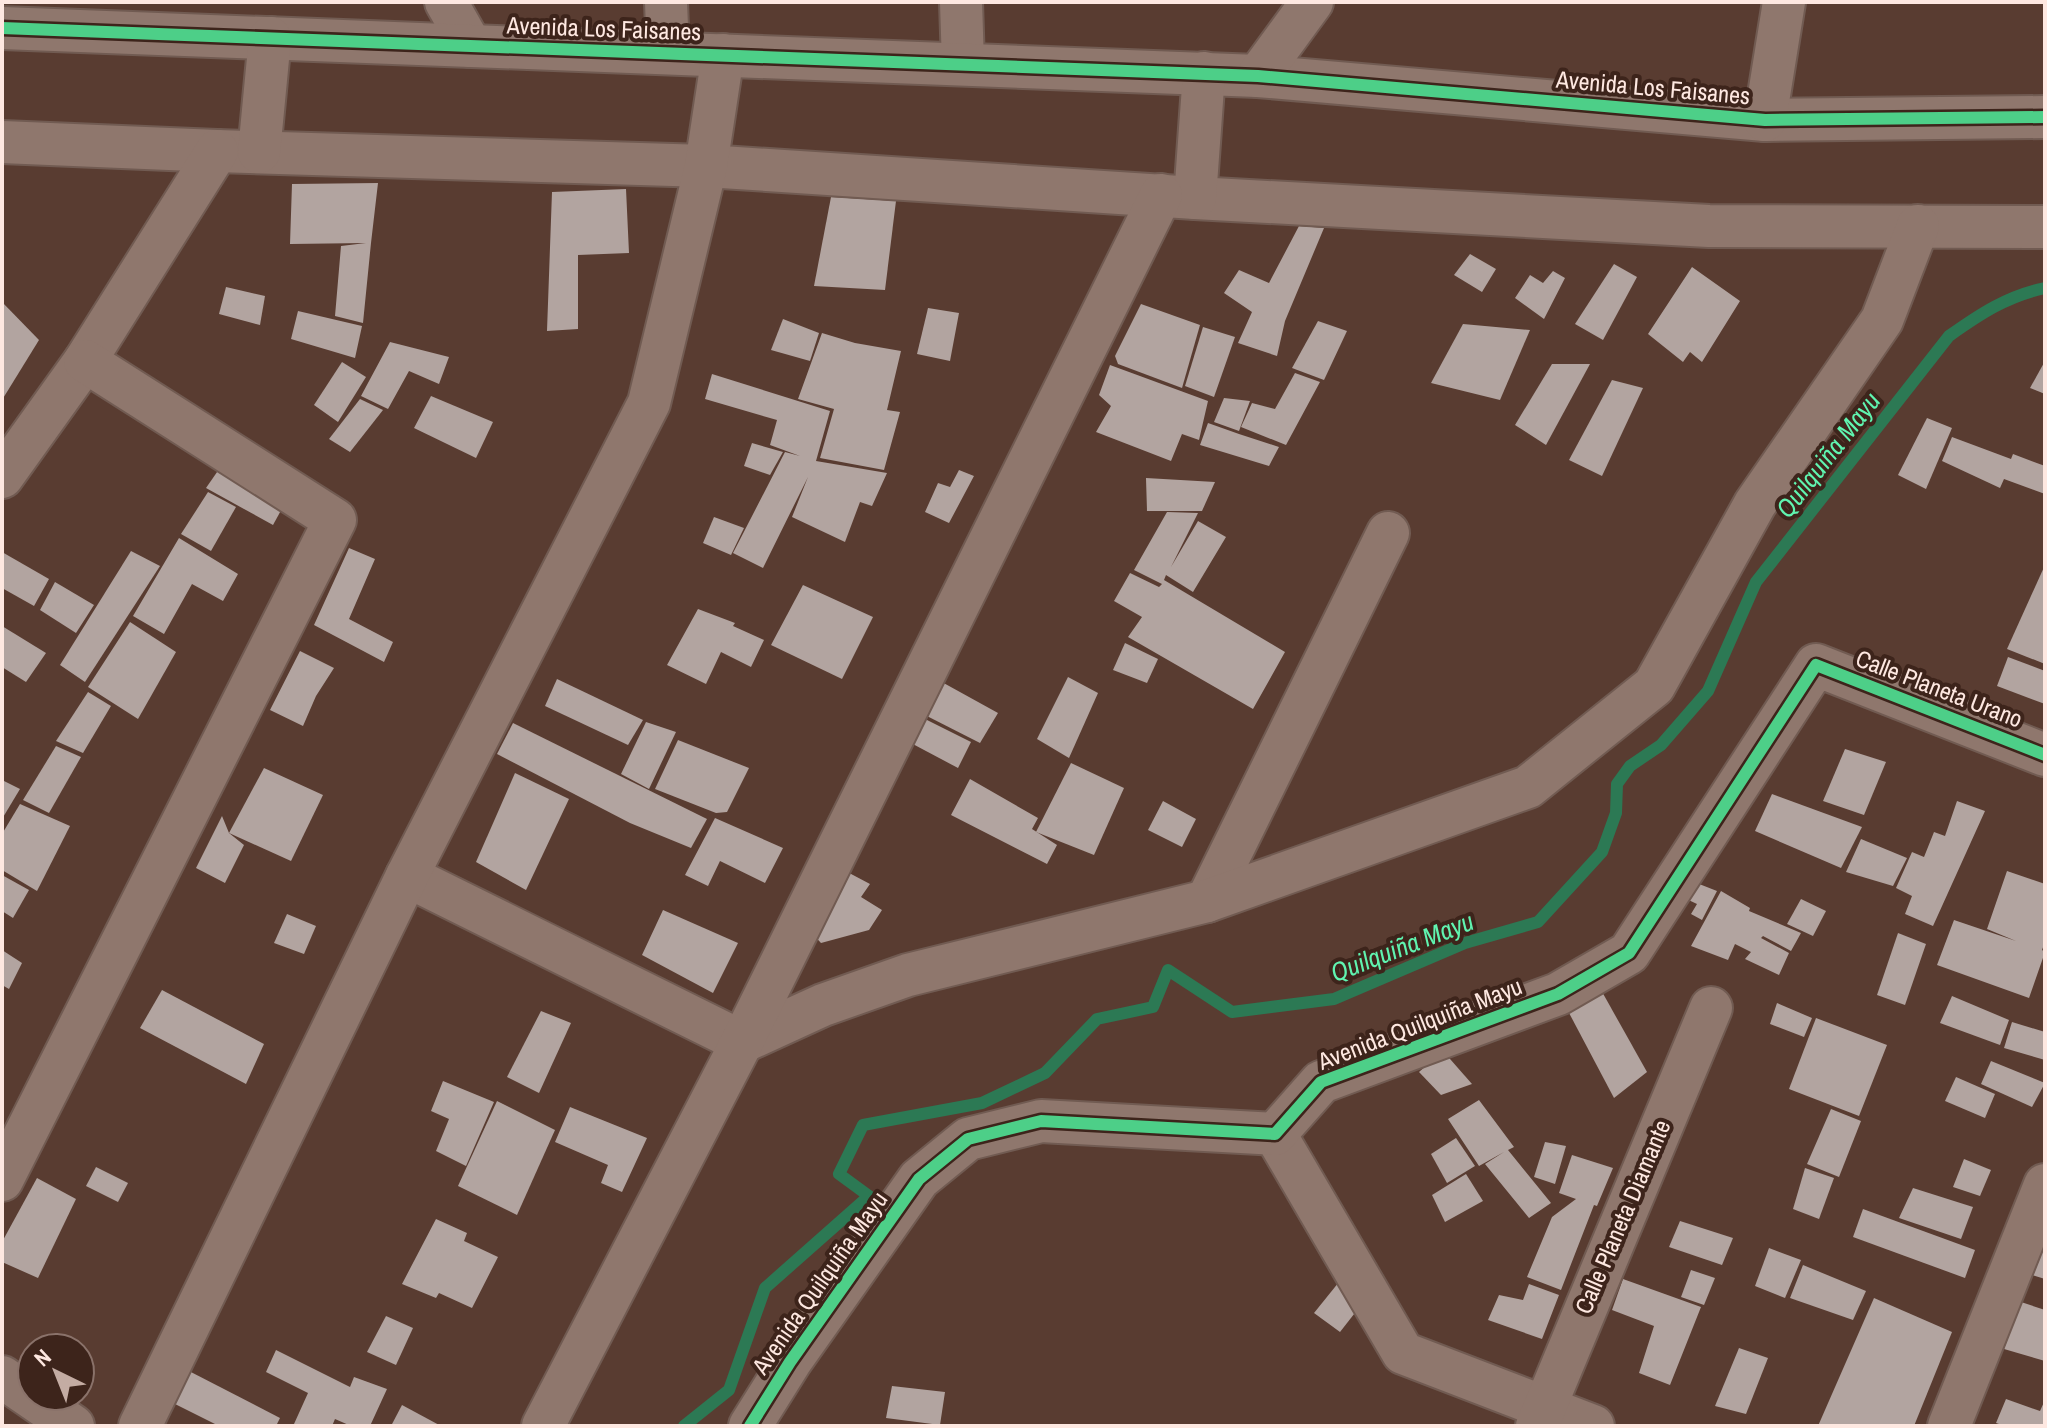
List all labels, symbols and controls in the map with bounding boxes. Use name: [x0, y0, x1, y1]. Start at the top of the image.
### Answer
street label: Avenida Los Faisanes: [505, 9, 702, 47]
street label: Avenida Los Faisanes: [1554, 62, 1751, 111]
water label: Quilquiña Mayu: [1767, 385, 1888, 525]
street label: Calle Planeta Urano: [1851, 642, 2027, 735]
water label: Quilquiña Mayu: [1325, 903, 1478, 990]
street label: Avenida Quilquiña Mayu: [1312, 969, 1526, 1077]
street label: Calle Planeta Diamante: [1567, 1115, 1677, 1319]
street label: Avenida Quilquiña Mayu: [743, 1185, 894, 1381]
north arrow: [16, 1332, 96, 1412]
text: N: [27, 1342, 57, 1373]

